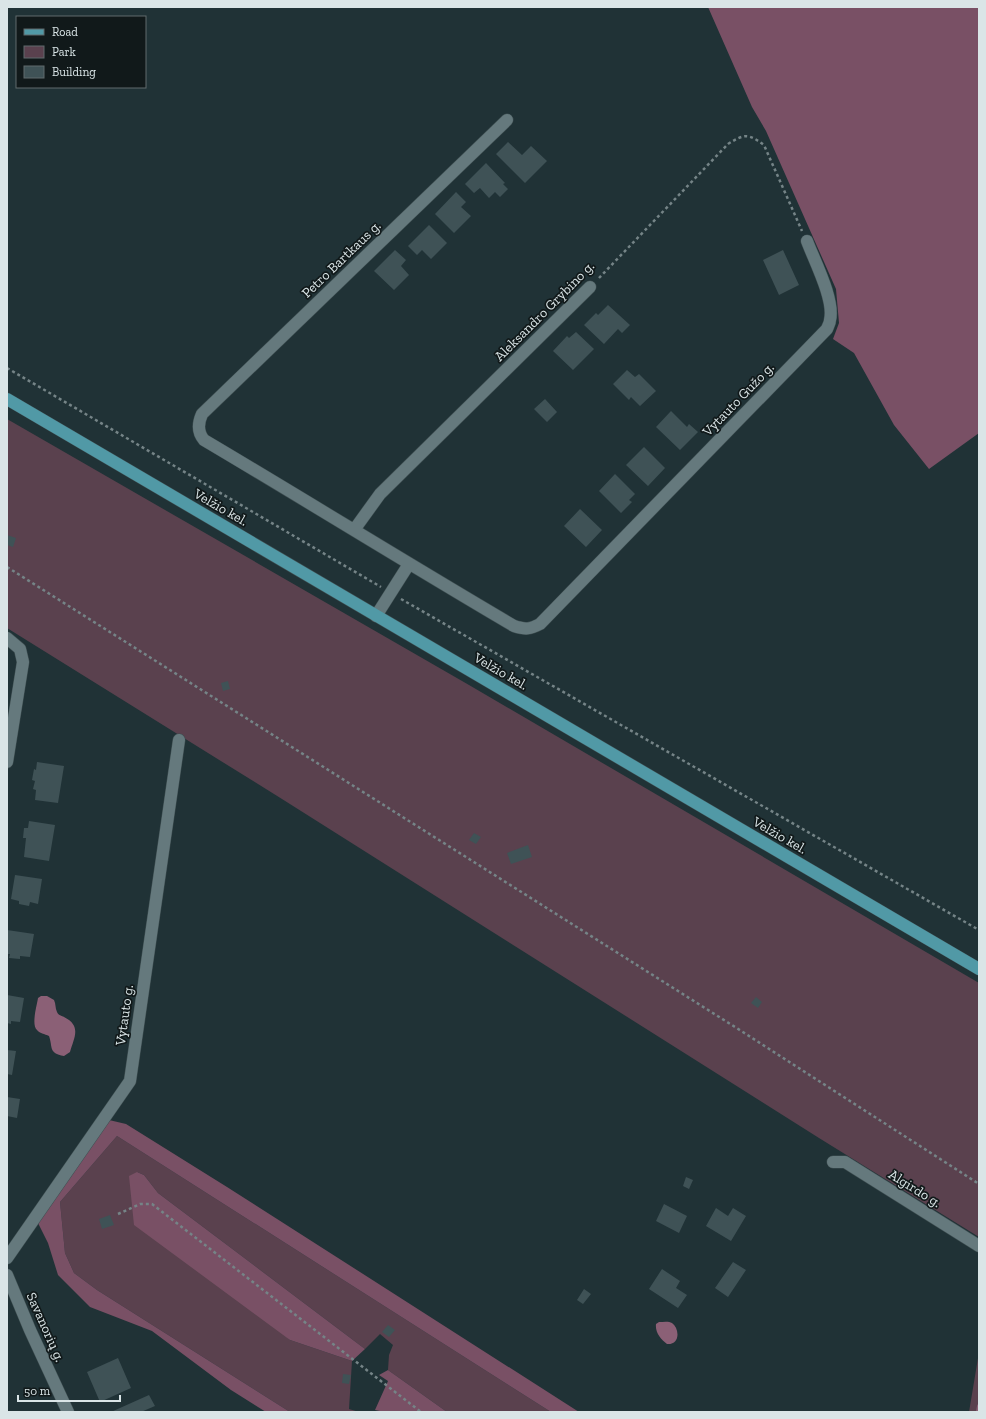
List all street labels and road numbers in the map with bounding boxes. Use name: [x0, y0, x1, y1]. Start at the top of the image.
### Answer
street label: Petro Bartkaus g.: [298, 217, 385, 301]
street label: Aleksandro Grybino g.: [491, 258, 598, 365]
street label: Vytauto Gužo g.: [698, 359, 778, 440]
street label: Velžio kel.: [190, 485, 251, 530]
street label: Velžio kel.: [470, 649, 531, 694]
street label: Velžio kel.: [749, 813, 810, 858]
street label: Vytauto g.: [112, 983, 137, 1048]
street label: Algirdo g.: [885, 1166, 944, 1211]
street label: Savanorių g.: [23, 1290, 68, 1365]

